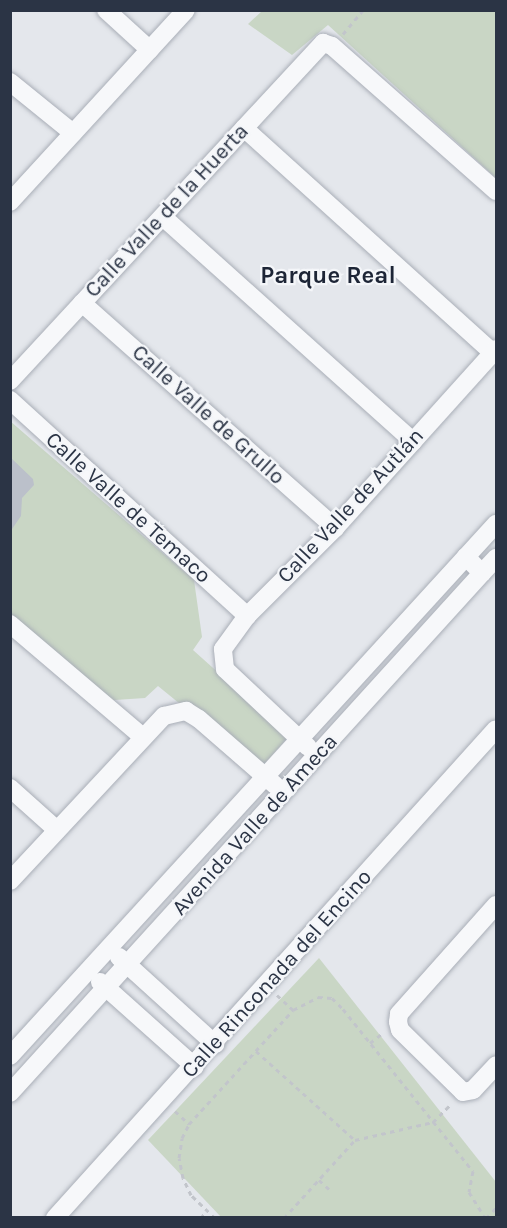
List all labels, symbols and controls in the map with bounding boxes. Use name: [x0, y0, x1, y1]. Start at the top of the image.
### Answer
street label: Calle Valle de la Huerta: [80, 119, 254, 303]
district label: Parque Real: [260, 262, 396, 290]
street label: Calle Valle de Grullo: [126, 339, 290, 491]
street label: Calle Valle de Autlán: [272, 423, 430, 589]
street label: Calle Valle de Temaco: [40, 427, 216, 589]
street label: Avenida Valle de Ameca: [167, 729, 343, 921]
street label: Calle Rinconada del Encino: [176, 864, 378, 1084]

